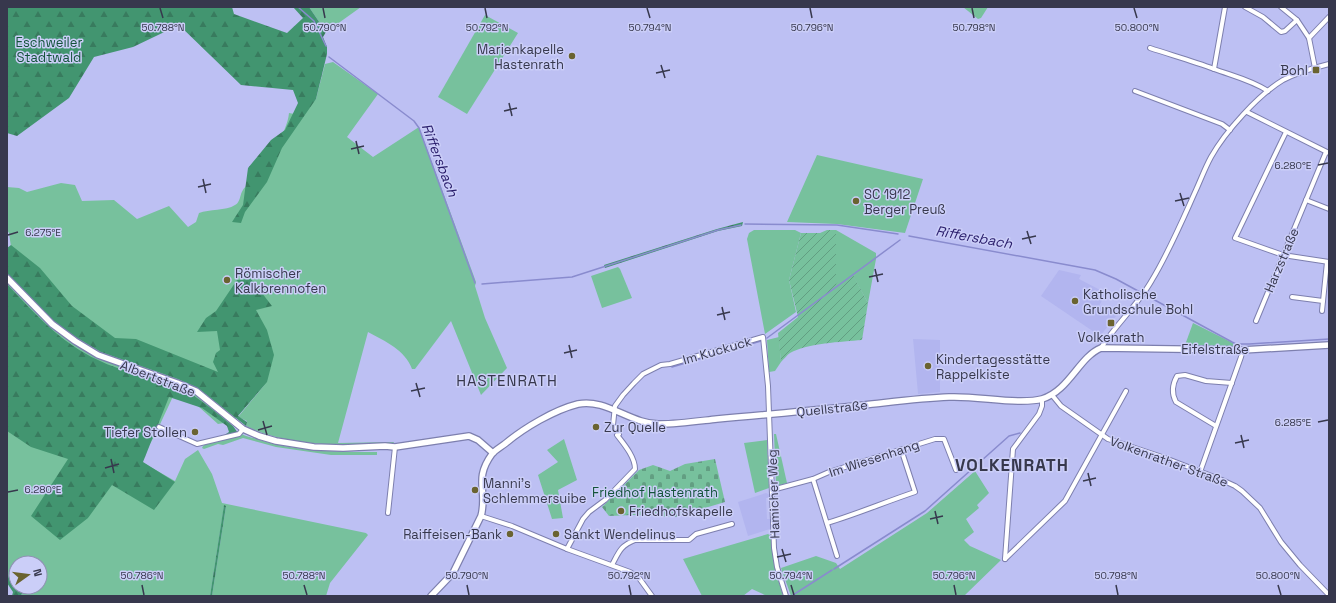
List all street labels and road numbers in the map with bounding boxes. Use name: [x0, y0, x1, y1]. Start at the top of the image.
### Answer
street label: Harzstraße: [1260, 225, 1303, 295]
street label: Im Kuckuck: [681, 333, 754, 368]
street label: Eifelstraße: [1181, 341, 1249, 358]
street label: Albertstraße: [118, 356, 198, 401]
street label: Quellstraße: [796, 396, 868, 421]
street label: Volkenrather Straße: [1107, 432, 1230, 491]
street label: Im Wiesenhang: [827, 436, 922, 481]
street label: Hamicher Weg: [763, 449, 784, 539]

